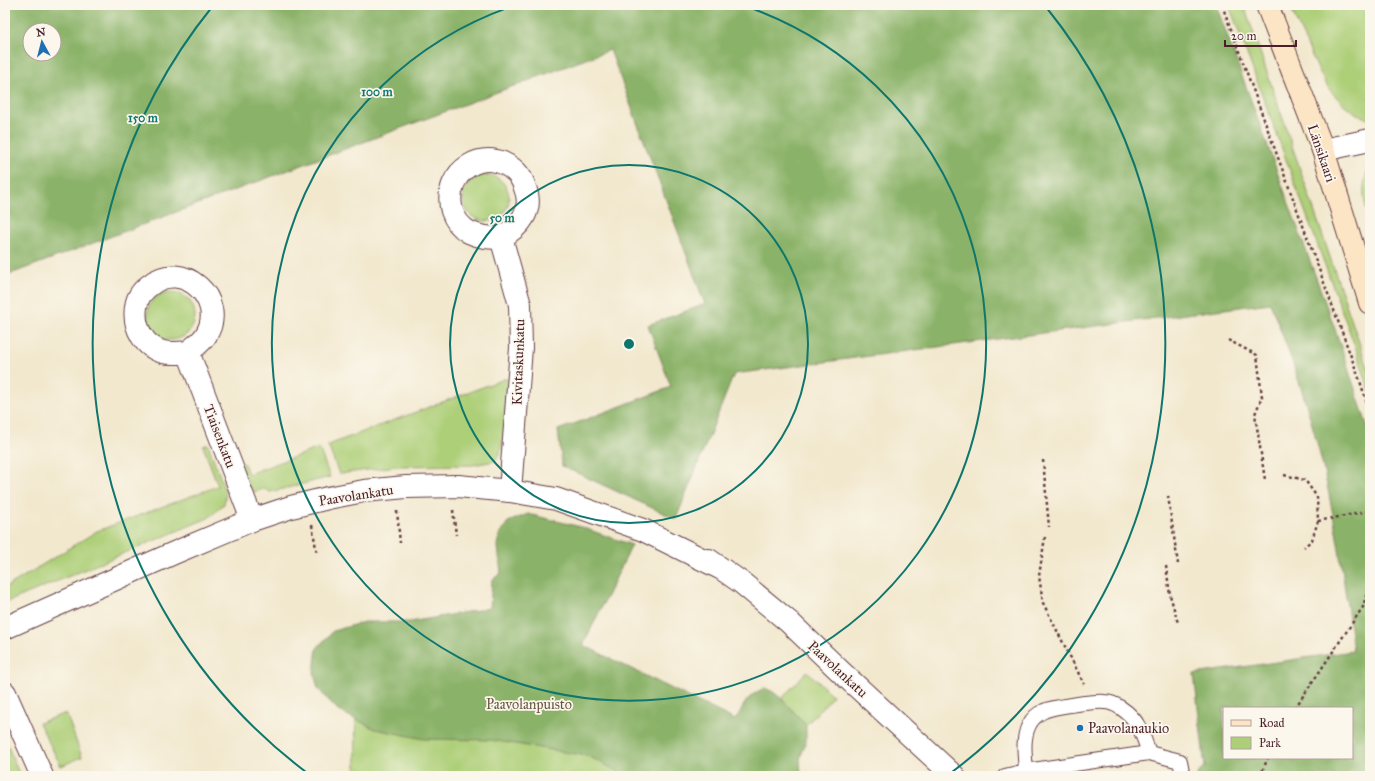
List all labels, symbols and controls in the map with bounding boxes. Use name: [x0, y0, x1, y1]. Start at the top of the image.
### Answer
north arrow: [22, 22, 62, 62]
scale bar: [1225, 22, 1296, 48]
text: N: [35, 25, 47, 40]
text: 20 m: [1231, 29, 1257, 43]
text: 100 m: [361, 85, 394, 99]
text: 150 m: [128, 111, 159, 125]
street label: Länsikaari: [1304, 122, 1339, 185]
text: 50 m: [489, 211, 516, 225]
street label: Kivitaskunkatu: [508, 318, 529, 406]
centre of rings: [622, 337, 636, 351]
street label: Tiaisenkatu: [200, 402, 240, 471]
street label: Paavolankatu: [318, 481, 395, 510]
street label: Paavolankatu: [804, 637, 871, 702]
park label: Paavolanpuisto: [486, 696, 572, 713]
legend: [1223, 707, 1353, 759]
text: Road: [1259, 716, 1285, 730]
place label: Paavolanaukio: [1088, 720, 1169, 737]
marker: Paavolanaukio: [1075, 723, 1085, 733]
text: Park: [1259, 736, 1281, 750]

